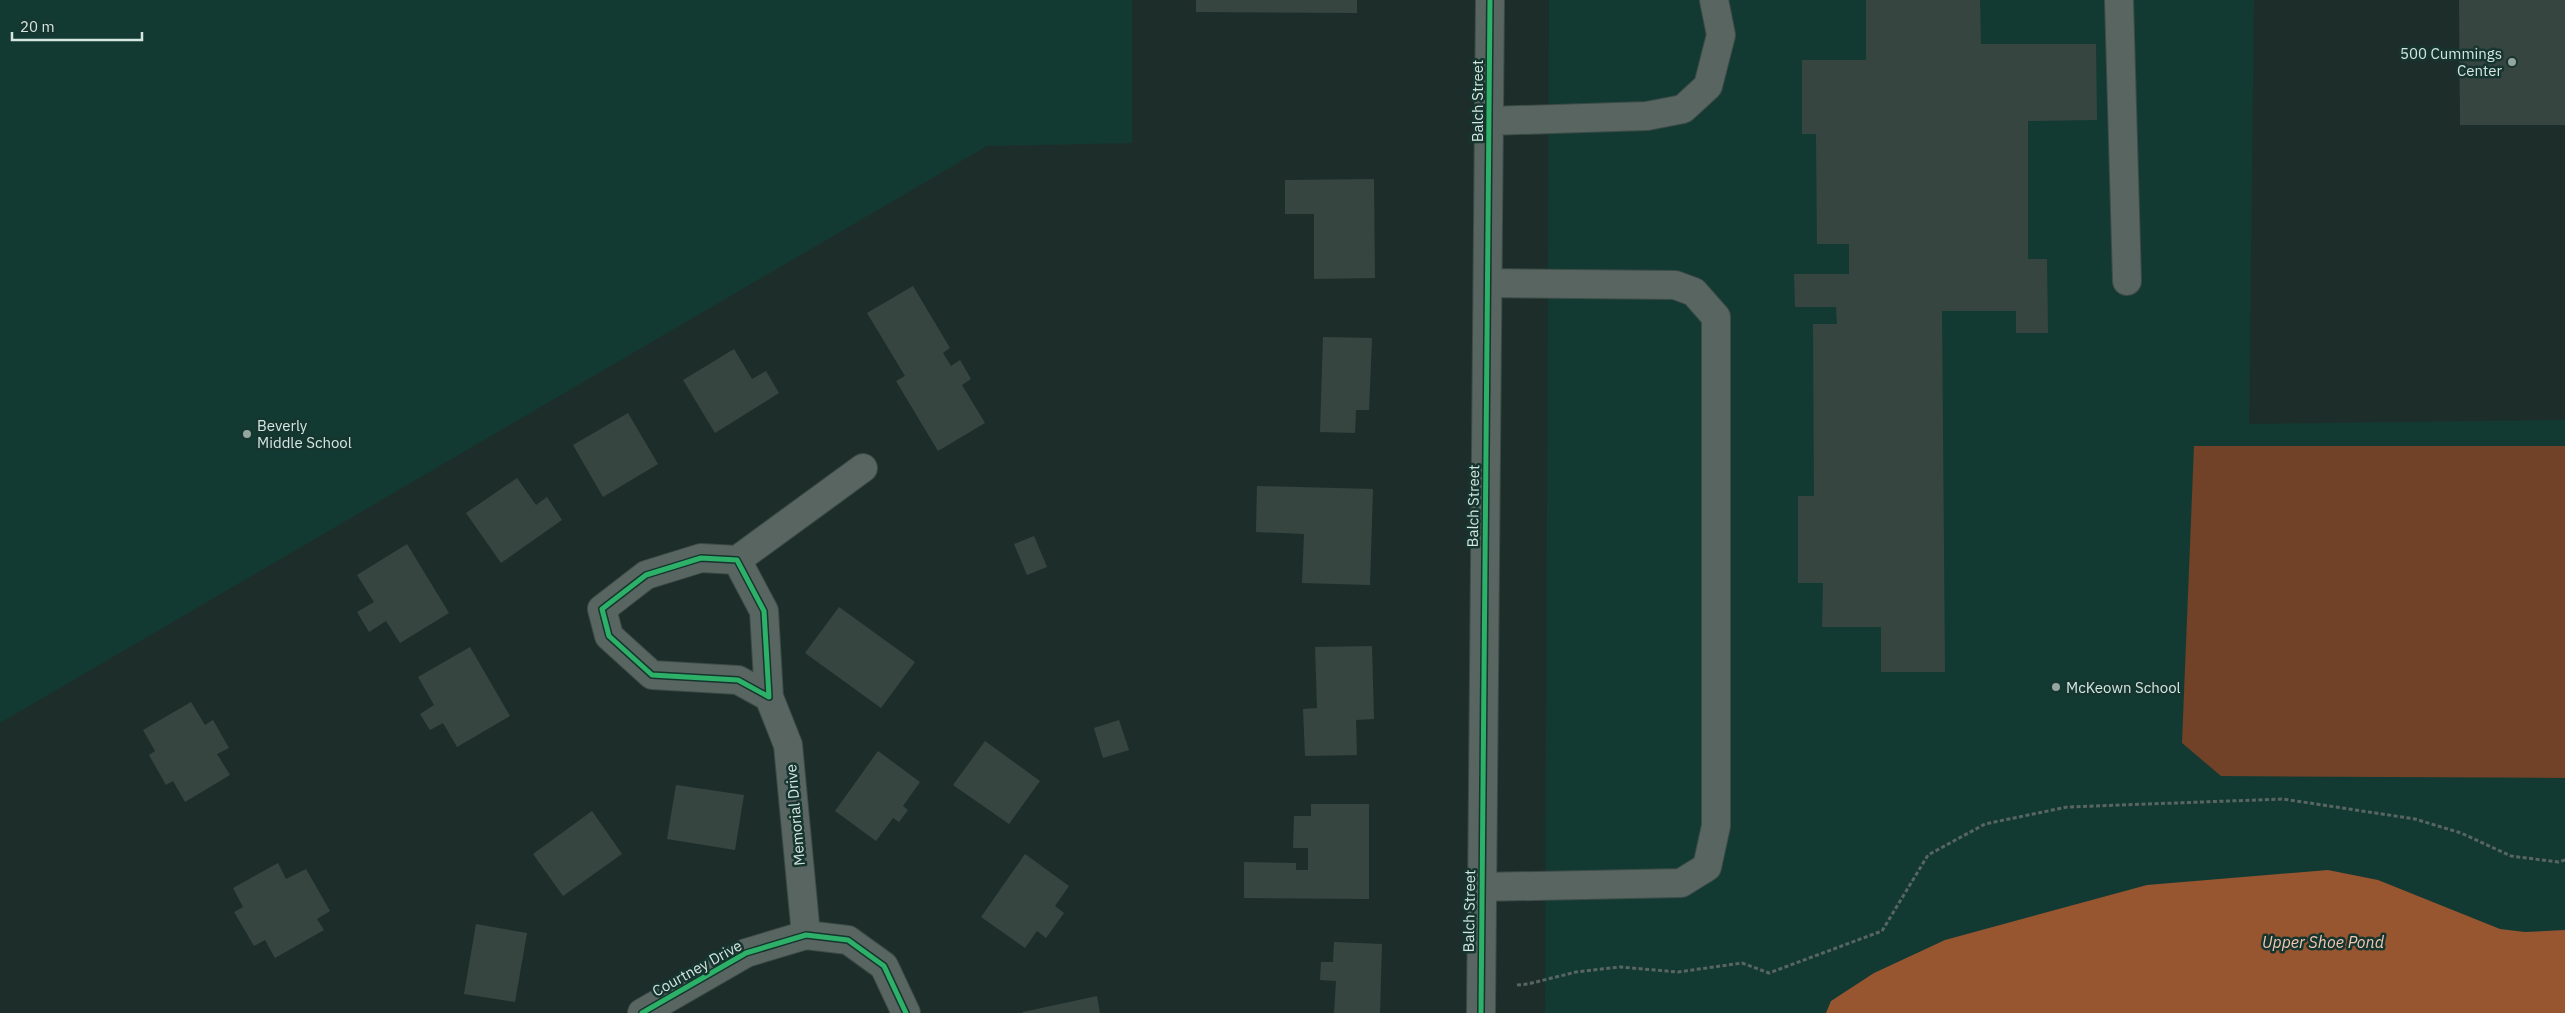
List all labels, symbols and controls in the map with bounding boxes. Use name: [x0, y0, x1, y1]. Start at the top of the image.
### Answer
scale bar: [12, 10, 142, 42]
text: 20 m: [20, 17, 55, 36]
place label: 500 Cummings Center: [2400, 44, 2502, 80]
marker: 500 Cummings Center: [2506, 56, 2518, 68]
street label: Balch Street: [1468, 60, 1487, 142]
place label: Beverly Middle School: [257, 416, 352, 452]
marker: Beverly Middle School: [241, 428, 253, 440]
street label: Balch Street: [1463, 465, 1483, 547]
place label: McKeown School: [2066, 678, 2181, 697]
marker: McKeown School: [2050, 681, 2062, 693]
street label: Memorial Drive: [781, 764, 809, 866]
street label: Balch Street: [1459, 870, 1479, 952]
water label: Upper Shoe Pond: [2262, 932, 2385, 952]
street label: Courtney Drive: [649, 936, 745, 1000]

